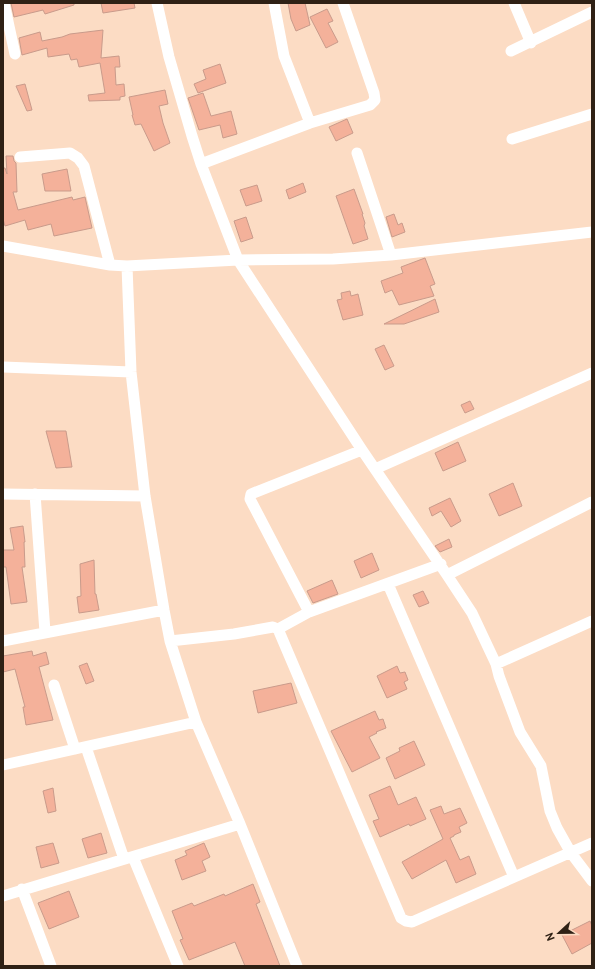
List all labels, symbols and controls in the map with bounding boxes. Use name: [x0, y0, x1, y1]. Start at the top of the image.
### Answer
north arrow: [539, 913, 579, 953]
text: N: [543, 930, 559, 943]

